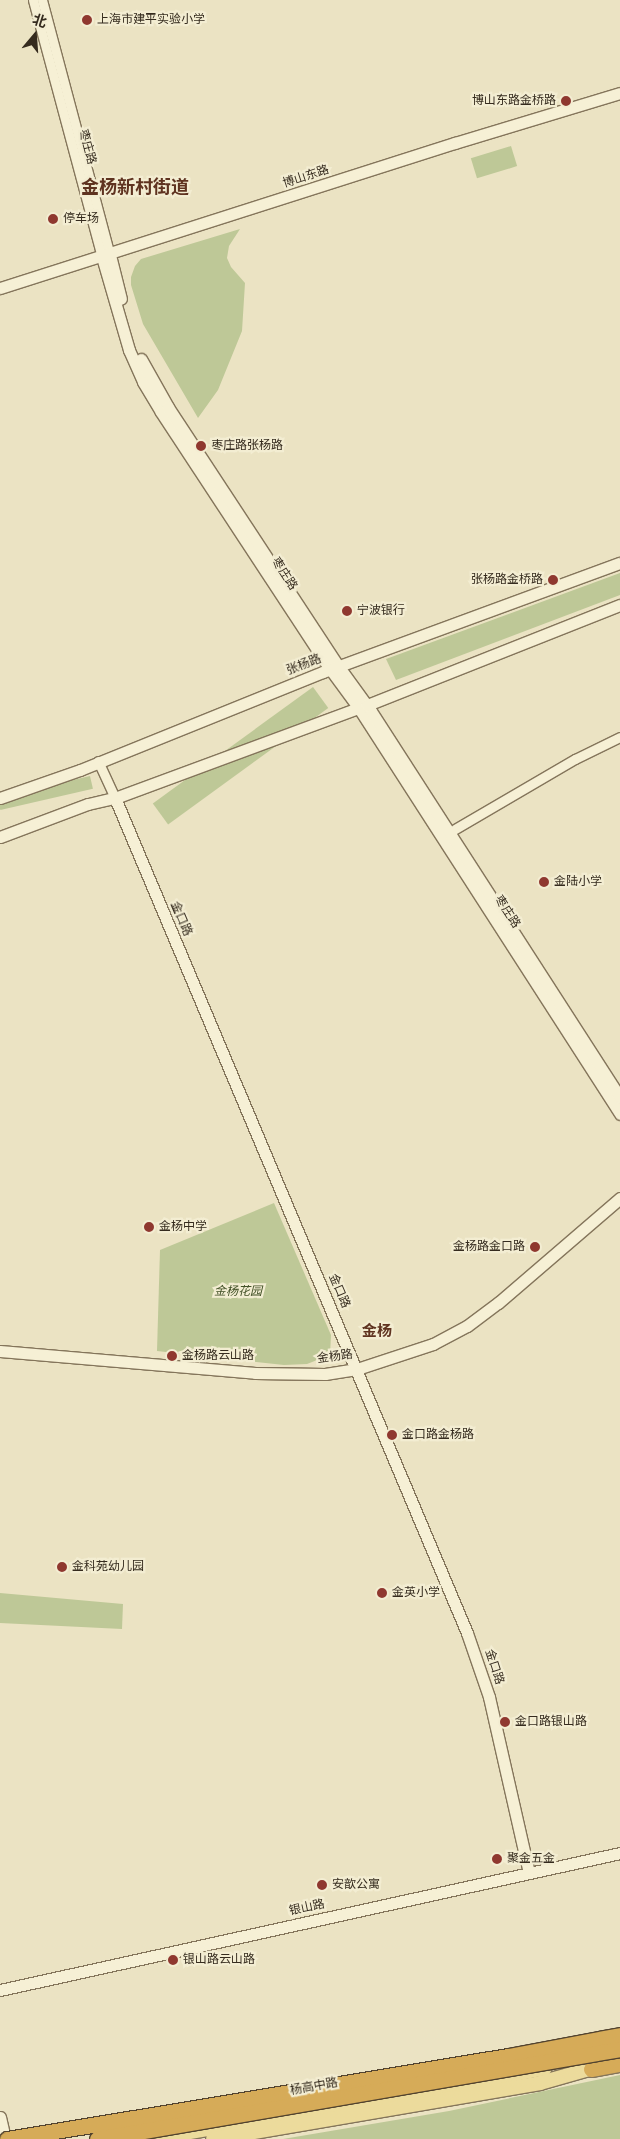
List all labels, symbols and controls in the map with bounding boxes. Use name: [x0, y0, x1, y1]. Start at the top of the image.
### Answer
north arrow: [10, 10, 60, 60]
text: 北: [31, 11, 49, 31]
place label: 上海市建平实验小学: [97, 13, 205, 27]
marker: 上海市建平实验小学: [81, 14, 93, 26]
place label: 博山东路金桥路: [472, 94, 556, 108]
marker: 博山东路金桥路: [560, 95, 572, 107]
street label: 枣庄路: [75, 128, 99, 166]
street label: 博山东路: [281, 163, 331, 191]
district label: 金杨新村街道: [81, 176, 189, 198]
place label: 停车场: [63, 212, 99, 226]
marker: 停车场: [47, 213, 59, 225]
place label: 枣庄路张杨路: [211, 439, 283, 453]
marker: 枣庄路张杨路: [195, 440, 207, 452]
street label: 枣庄路: [268, 555, 300, 593]
place label: 张杨路金桥路: [471, 573, 543, 587]
marker: 张杨路金桥路: [547, 574, 559, 586]
place label: 宁波银行: [357, 604, 405, 618]
marker: 宁波银行: [341, 605, 353, 617]
street label: 张杨路: [285, 652, 323, 678]
place label: 金陆小学: [554, 875, 602, 889]
marker: 金陆小学: [538, 876, 550, 888]
street label: 枣庄路: [491, 893, 523, 931]
street label: 金口路: [167, 900, 195, 938]
place label: 金杨中学: [159, 1220, 207, 1234]
marker: 金杨中学: [143, 1221, 155, 1233]
place label: 金杨路金口路: [453, 1240, 525, 1254]
marker: 金杨路金口路: [529, 1241, 541, 1253]
street label: 金口路: [325, 1272, 353, 1310]
park label: 金杨花园: [214, 1285, 262, 1299]
district label: 金杨: [362, 1323, 392, 1341]
street label: 金杨路: [316, 1347, 354, 1367]
place label: 金杨路云山路: [182, 1349, 254, 1363]
marker: 金杨路云山路: [166, 1350, 178, 1362]
place label: 金口路金杨路: [402, 1428, 474, 1442]
marker: 金口路金杨路: [386, 1429, 398, 1441]
place label: 金科苑幼儿园: [72, 1560, 144, 1574]
marker: 金科苑幼儿园: [56, 1561, 68, 1573]
place label: 金英小学: [392, 1586, 440, 1600]
marker: 金英小学: [376, 1587, 388, 1599]
street label: 金口路: [482, 1648, 506, 1686]
place label: 金口路银山路: [515, 1715, 587, 1729]
marker: 金口路银山路: [499, 1716, 511, 1728]
place label: 聚金五金: [507, 1852, 555, 1866]
marker: 聚金五金: [491, 1853, 503, 1865]
place label: 安歆公寓: [332, 1878, 380, 1892]
marker: 安歆公寓: [316, 1879, 328, 1891]
street label: 银山路: [288, 1897, 326, 1919]
place label: 银山路云山路: [183, 1953, 255, 1967]
marker: 银山路云山路: [167, 1954, 179, 1966]
street label: 杨高中路: [289, 2076, 339, 2098]

